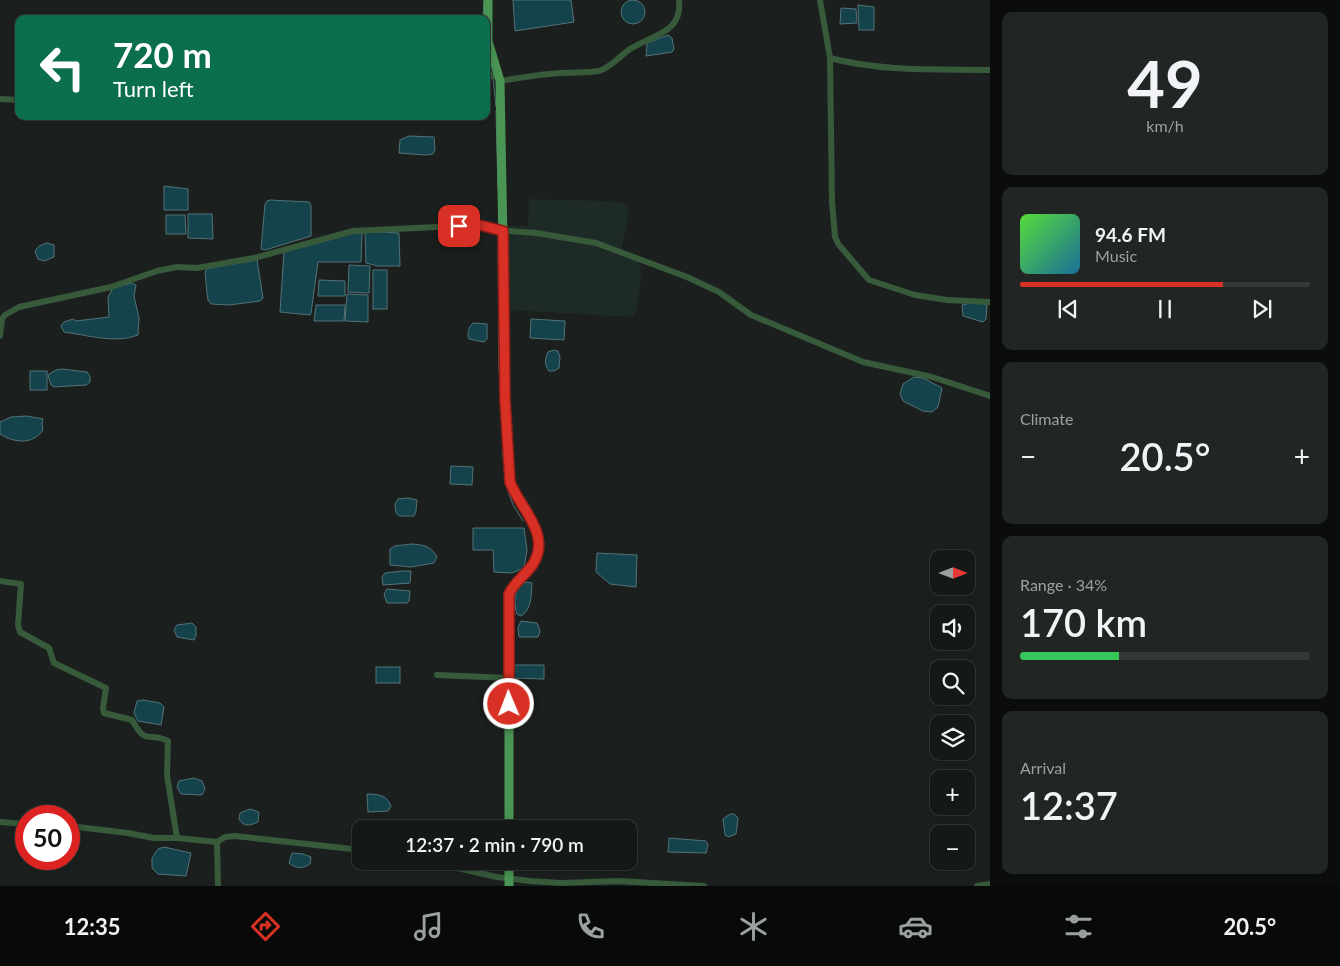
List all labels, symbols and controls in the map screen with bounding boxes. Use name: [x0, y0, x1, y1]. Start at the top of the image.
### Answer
text: 720 m: [113, 33, 212, 75]
icon: left: [30, 35, 95, 100]
text: 49: [1127, 44, 1203, 122]
text: Turn left: [113, 75, 194, 102]
text: km/h: [1146, 116, 1184, 135]
pin: [438, 205, 480, 247]
icon: arrive: [445, 212, 473, 240]
text: 94.6 FM: [1095, 223, 1166, 246]
text: Music: [1095, 246, 1137, 265]
icon: previous: [1054, 295, 1082, 323]
icon: pause: [1151, 295, 1179, 323]
icon: next: [1248, 295, 1276, 323]
text: Climate: [1020, 409, 1073, 428]
text: 20.5°: [1120, 433, 1210, 479]
text: −: [1020, 439, 1036, 473]
text: +: [1294, 439, 1310, 473]
north arrow: [930, 550, 975, 595]
map controls: [930, 550, 975, 870]
text: Range · 34%: [1020, 575, 1107, 594]
text: 170 km: [1020, 599, 1147, 645]
button: sound: [930, 605, 975, 650]
button: search: [930, 660, 975, 705]
position arrow: [482, 677, 534, 729]
button: layers: [930, 715, 975, 760]
text: Arrival: [1020, 758, 1066, 777]
button: +: [930, 770, 975, 815]
text: 12:37: [1020, 782, 1118, 828]
speed limit sign: 50: [15, 805, 80, 870]
button: −: [930, 825, 975, 870]
text: 12:37 · 2 min · 790 m: [405, 833, 584, 856]
icon: directions: [248, 909, 283, 944]
icon: music: [411, 909, 446, 944]
icon: phone: [573, 909, 608, 944]
icon: climate: [736, 909, 771, 944]
icon: car: [898, 909, 933, 944]
icon: filters: [1061, 909, 1096, 944]
text: 12:35: [64, 913, 121, 940]
text: 20.5°: [1224, 913, 1276, 940]

